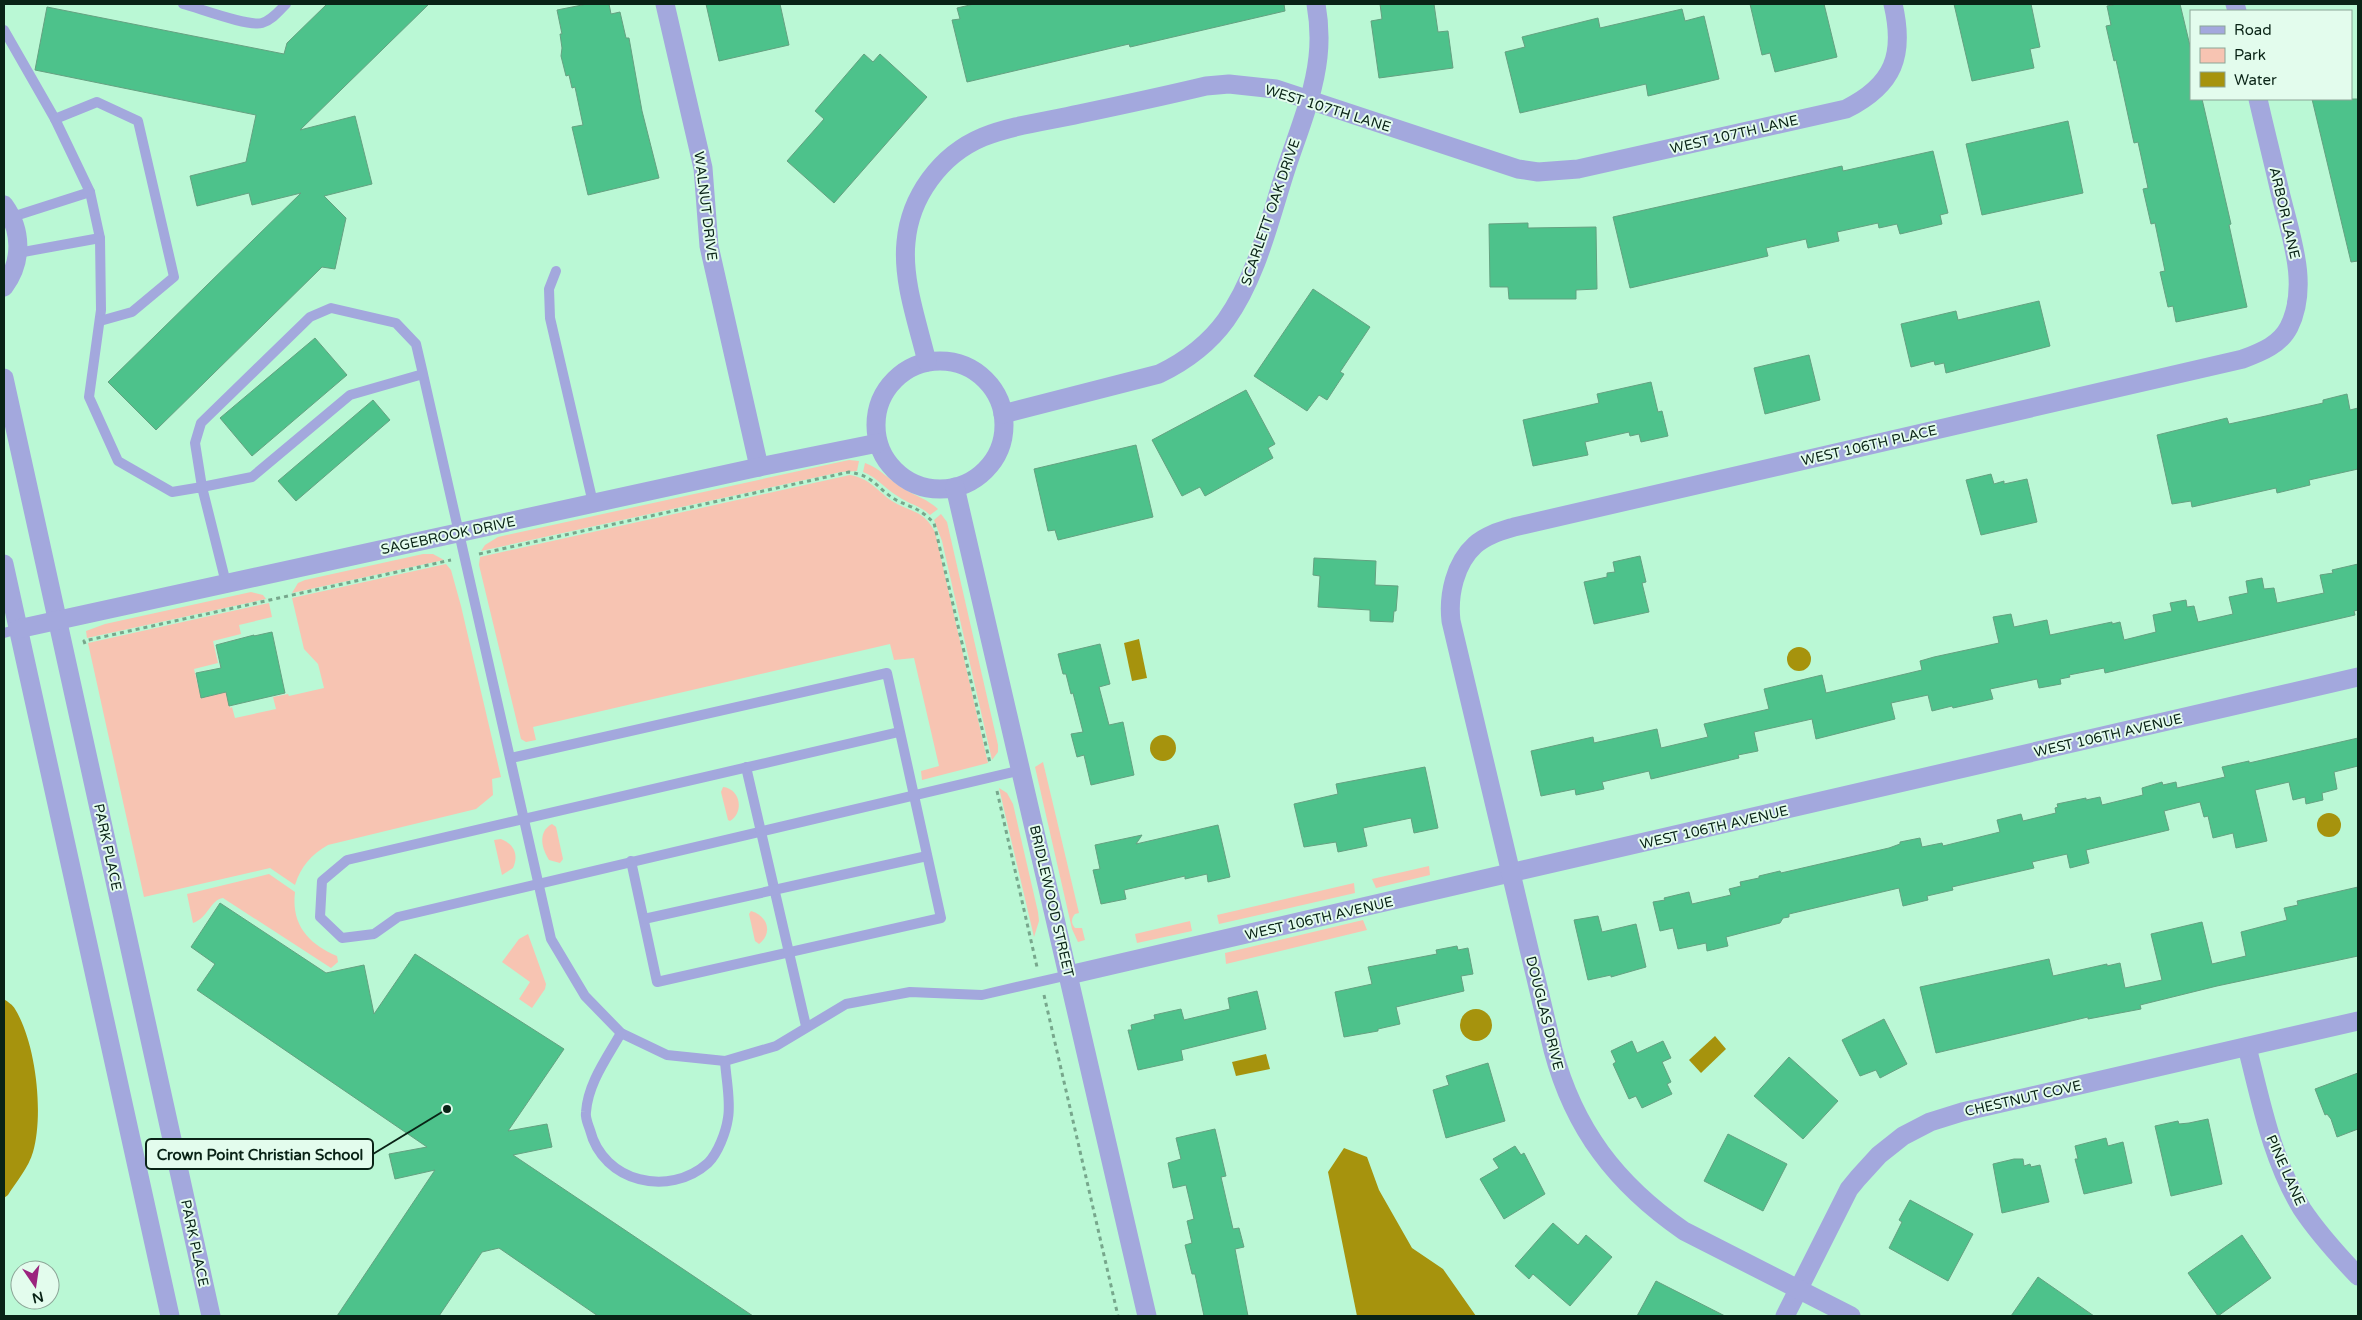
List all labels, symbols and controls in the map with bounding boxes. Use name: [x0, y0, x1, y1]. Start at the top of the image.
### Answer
legend: [2190, 10, 2352, 100]
text: Road: [2234, 21, 2272, 39]
text: Park: [2234, 46, 2266, 64]
text: Water: [2234, 71, 2277, 89]
street label: WEST 107TH LANE: [1263, 81, 1393, 136]
street label: WEST 107TH LANE: [1668, 111, 1800, 157]
street label: SCARLETT OAK DRIVE: [1237, 136, 1304, 288]
street label: WALNUT DRIVE: [690, 151, 721, 262]
street label: ARBOR LANE: [2266, 166, 2303, 261]
street label: WEST 106TH PLACE: [1800, 422, 1939, 469]
street label: SAGEBROOK DRIVE: [379, 513, 517, 558]
street label: WEST 106TH AVENUE: [2032, 710, 2184, 761]
street label: PARK PLACE: [90, 802, 125, 892]
street label: WEST 106TH AVENUE: [1638, 802, 1790, 853]
street label: BRIDLEWOOD STREET: [1026, 824, 1077, 979]
street label: WEST 106TH AVENUE: [1243, 893, 1395, 944]
street label: DOUGLAS DRIVE: [1522, 954, 1567, 1072]
street label: CHESTNUT COVE: [1963, 1077, 2083, 1120]
street label: PINE LANE: [2262, 1132, 2309, 1208]
callout: Crown Point Christian School: [146, 1139, 373, 1169]
text: Crown Point Christian School: [157, 1146, 363, 1164]
street label: PARK PLACE: [177, 1198, 212, 1288]
north arrow: [10, 1260, 60, 1310]
text: N: [30, 1288, 45, 1307]

